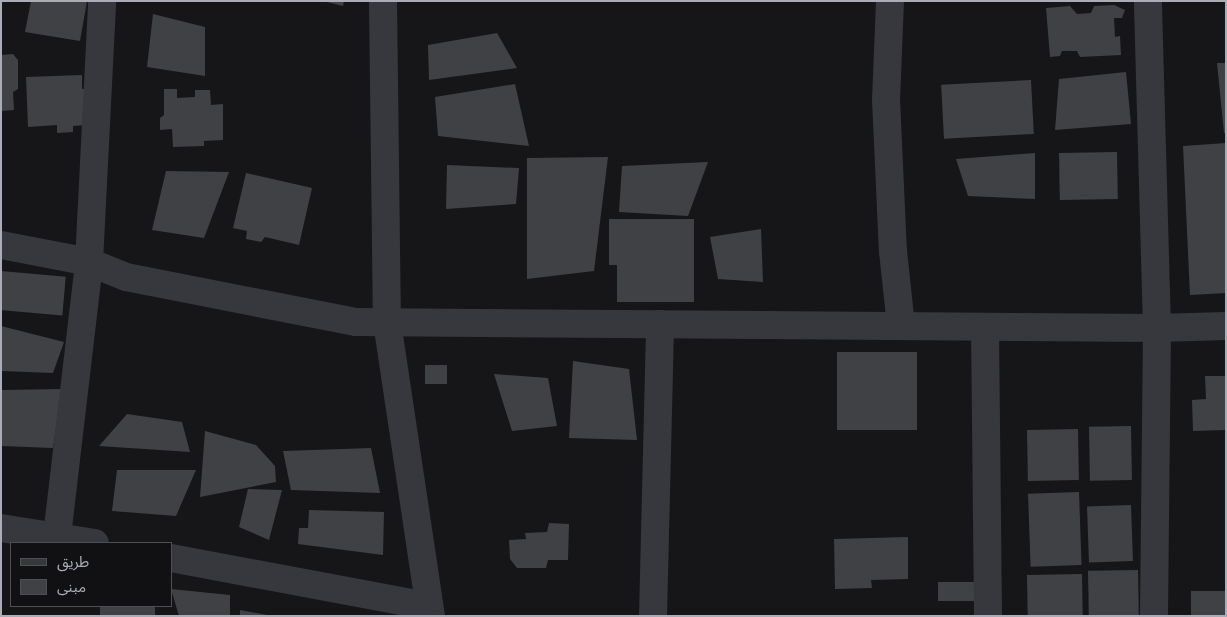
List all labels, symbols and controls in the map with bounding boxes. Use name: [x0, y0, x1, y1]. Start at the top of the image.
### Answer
legend: [10, 542, 172, 607]
text: طريق: [57, 553, 89, 570]
text: مبنى: [57, 578, 86, 595]

